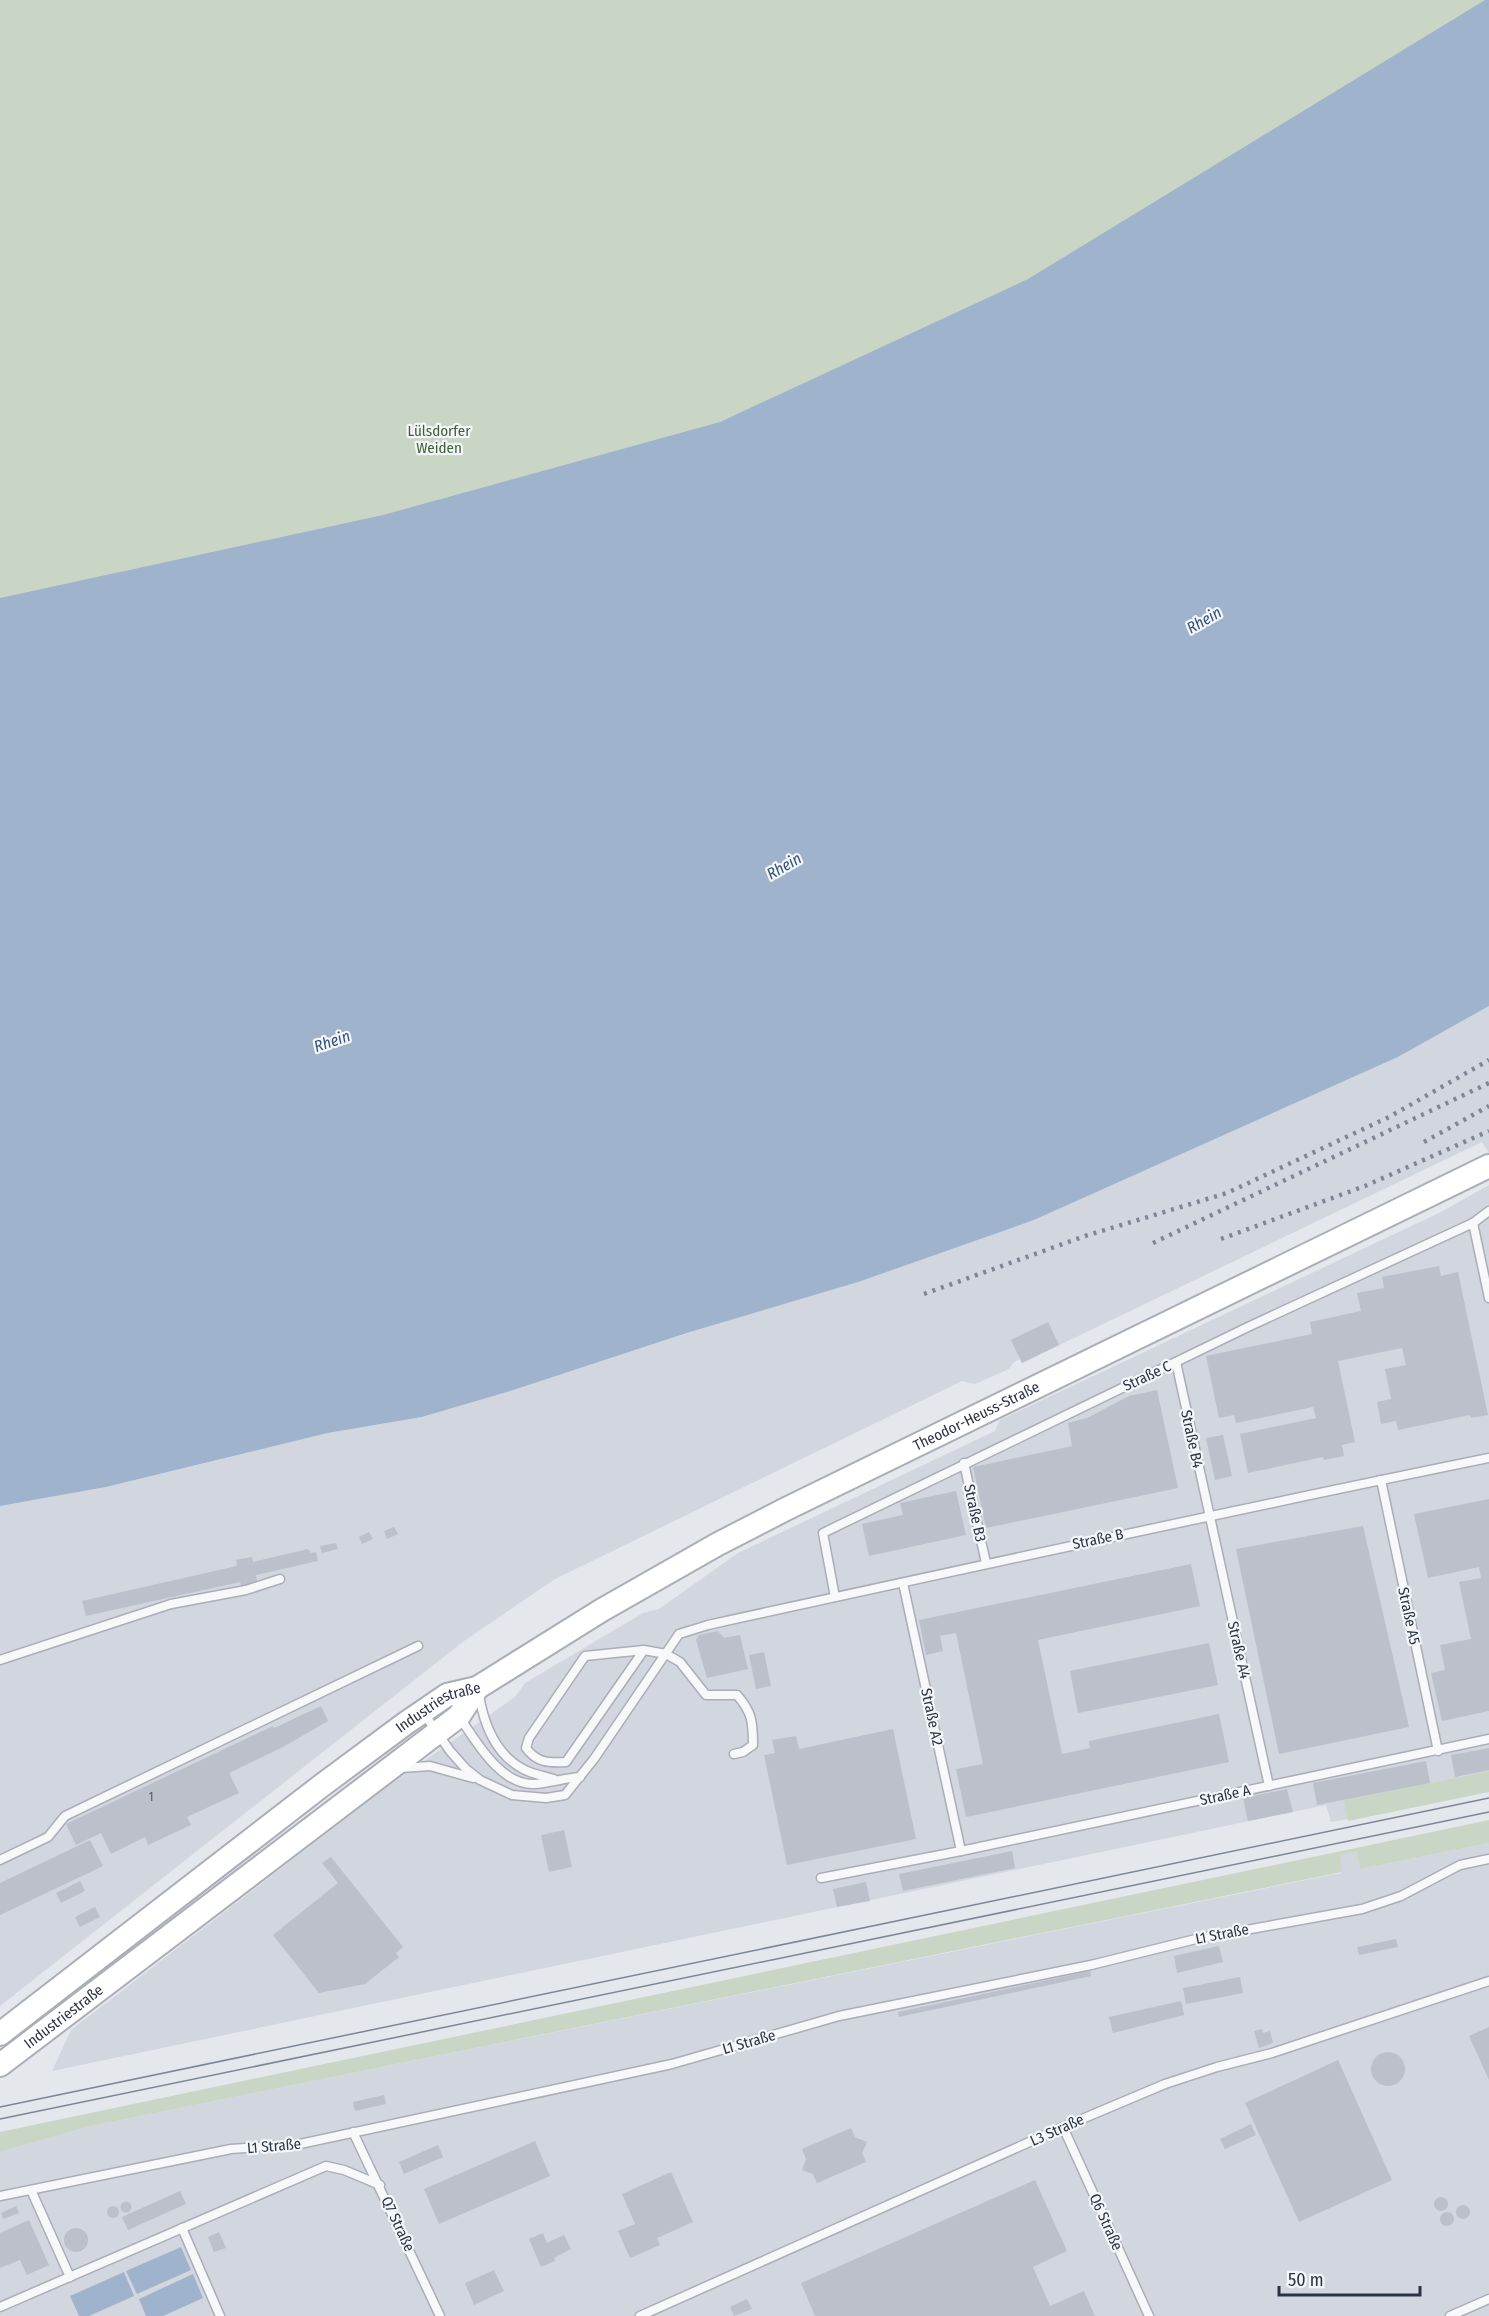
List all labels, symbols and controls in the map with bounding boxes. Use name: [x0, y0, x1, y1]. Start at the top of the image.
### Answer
park label: Lülsdorfer Weiden: [408, 422, 471, 457]
water label: Rhein: [1183, 603, 1225, 637]
water label: Rhein: [763, 849, 805, 883]
water label: Rhein: [311, 1026, 353, 1056]
street label: Straße C: [1120, 1357, 1174, 1395]
street label: Theodor-Heuss-Straße: [910, 1378, 1042, 1455]
street label: Straße B4: [1177, 1408, 1207, 1470]
street label: Straße B3: [960, 1483, 990, 1544]
street label: Straße B: [1071, 1525, 1125, 1553]
street label: Straße A5: [1394, 1586, 1424, 1646]
street label: Straße A4: [1224, 1620, 1254, 1680]
street label: Industriestraße: [392, 1678, 482, 1737]
street label: Straße A2: [917, 1687, 947, 1748]
street label: Straße A: [1198, 1781, 1252, 1809]
house number: 1: [149, 1790, 153, 1804]
street label: L1 Straße: [1194, 1920, 1250, 1948]
street label: Industriestraße: [21, 1981, 107, 2052]
street label: L1 Straße: [721, 2026, 777, 2058]
street label: L3 Straße: [1027, 2110, 1087, 2150]
street label: L1 Straße: [246, 2135, 302, 2157]
street label: Q6 Straße: [1086, 2191, 1126, 2253]
street label: Q7 Straße: [377, 2194, 419, 2254]
scale bar: [1279, 2259, 1420, 2297]
text: 50 m: [1288, 2269, 1324, 2291]

